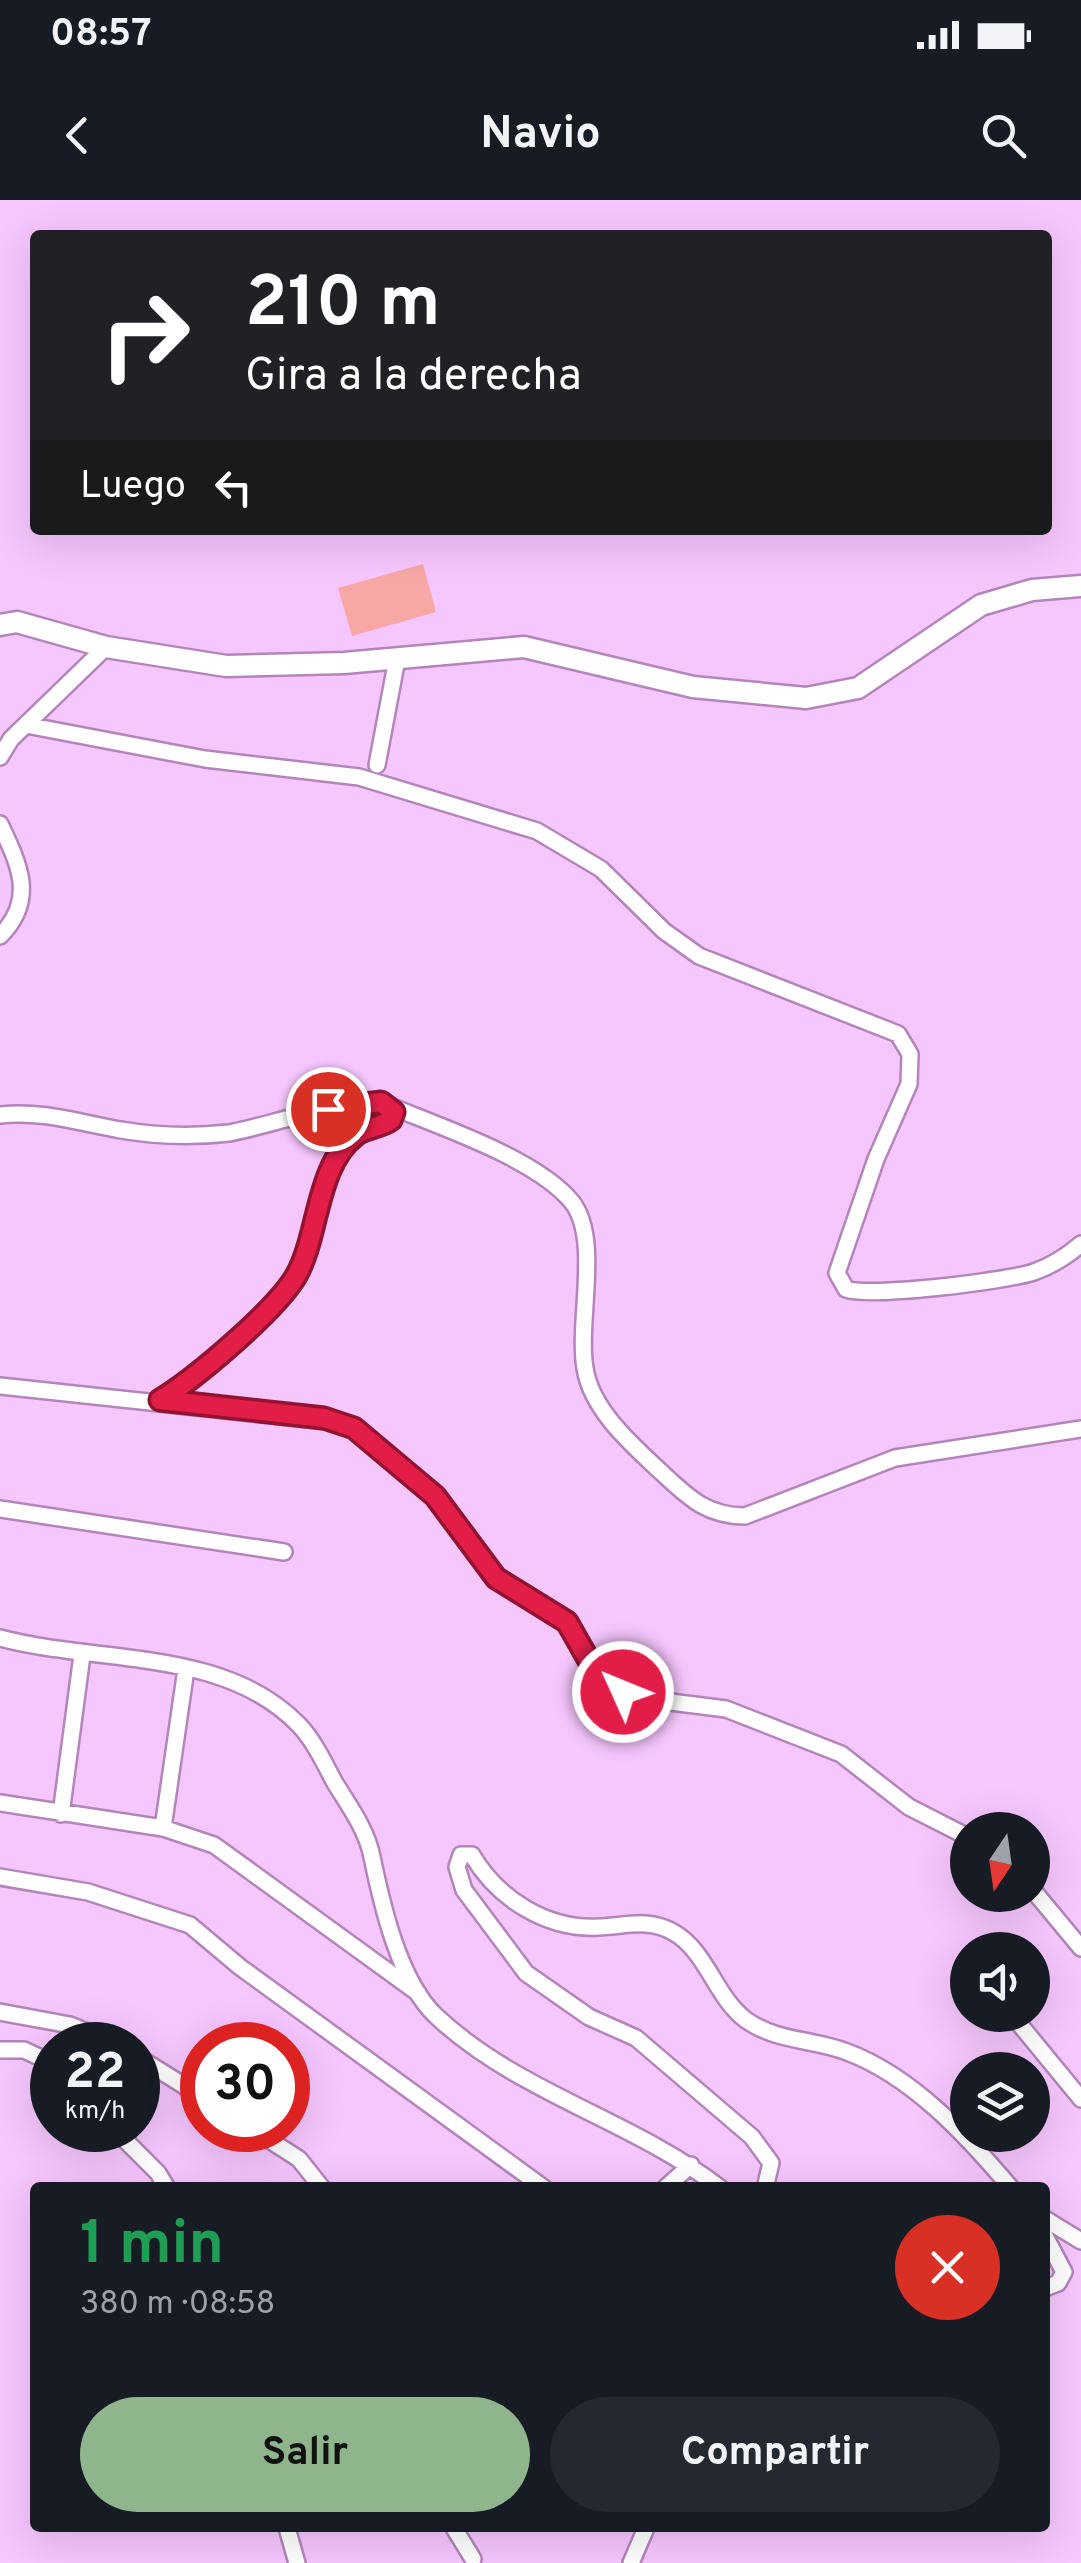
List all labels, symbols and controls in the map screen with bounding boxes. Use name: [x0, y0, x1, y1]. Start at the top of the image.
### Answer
text: 08:57: [50, 11, 152, 60]
text: Navio: [480, 107, 601, 164]
icon: back: [50, 108, 105, 163]
icon: search: [976, 108, 1031, 163]
text: 210 m: [245, 262, 441, 351]
icon: right: [80, 270, 210, 400]
text: Gira a la derecha: [245, 349, 582, 406]
icon: left: [206, 460, 261, 515]
text: Luego: [80, 463, 186, 512]
pin: [286, 1067, 371, 1152]
icon: arrive: [301, 1082, 356, 1137]
position arrow: [571, 1640, 675, 1744]
north arrow: [950, 1812, 1050, 1912]
map controls: [950, 1812, 1050, 2152]
button: sound: [950, 1932, 1050, 2032]
speed limit sign: 30: [180, 2022, 310, 2152]
text: 22: [64, 2043, 126, 2106]
button: layers: [950, 2052, 1050, 2152]
text: km/h: [65, 2096, 125, 2128]
text: 1 min: [80, 2209, 224, 2285]
button: close: [895, 2215, 1000, 2320]
text: 380 m · 08:58: [80, 2285, 275, 2325]
button: Salir: [80, 2397, 530, 2512]
button: Compartir: [550, 2397, 1000, 2512]

